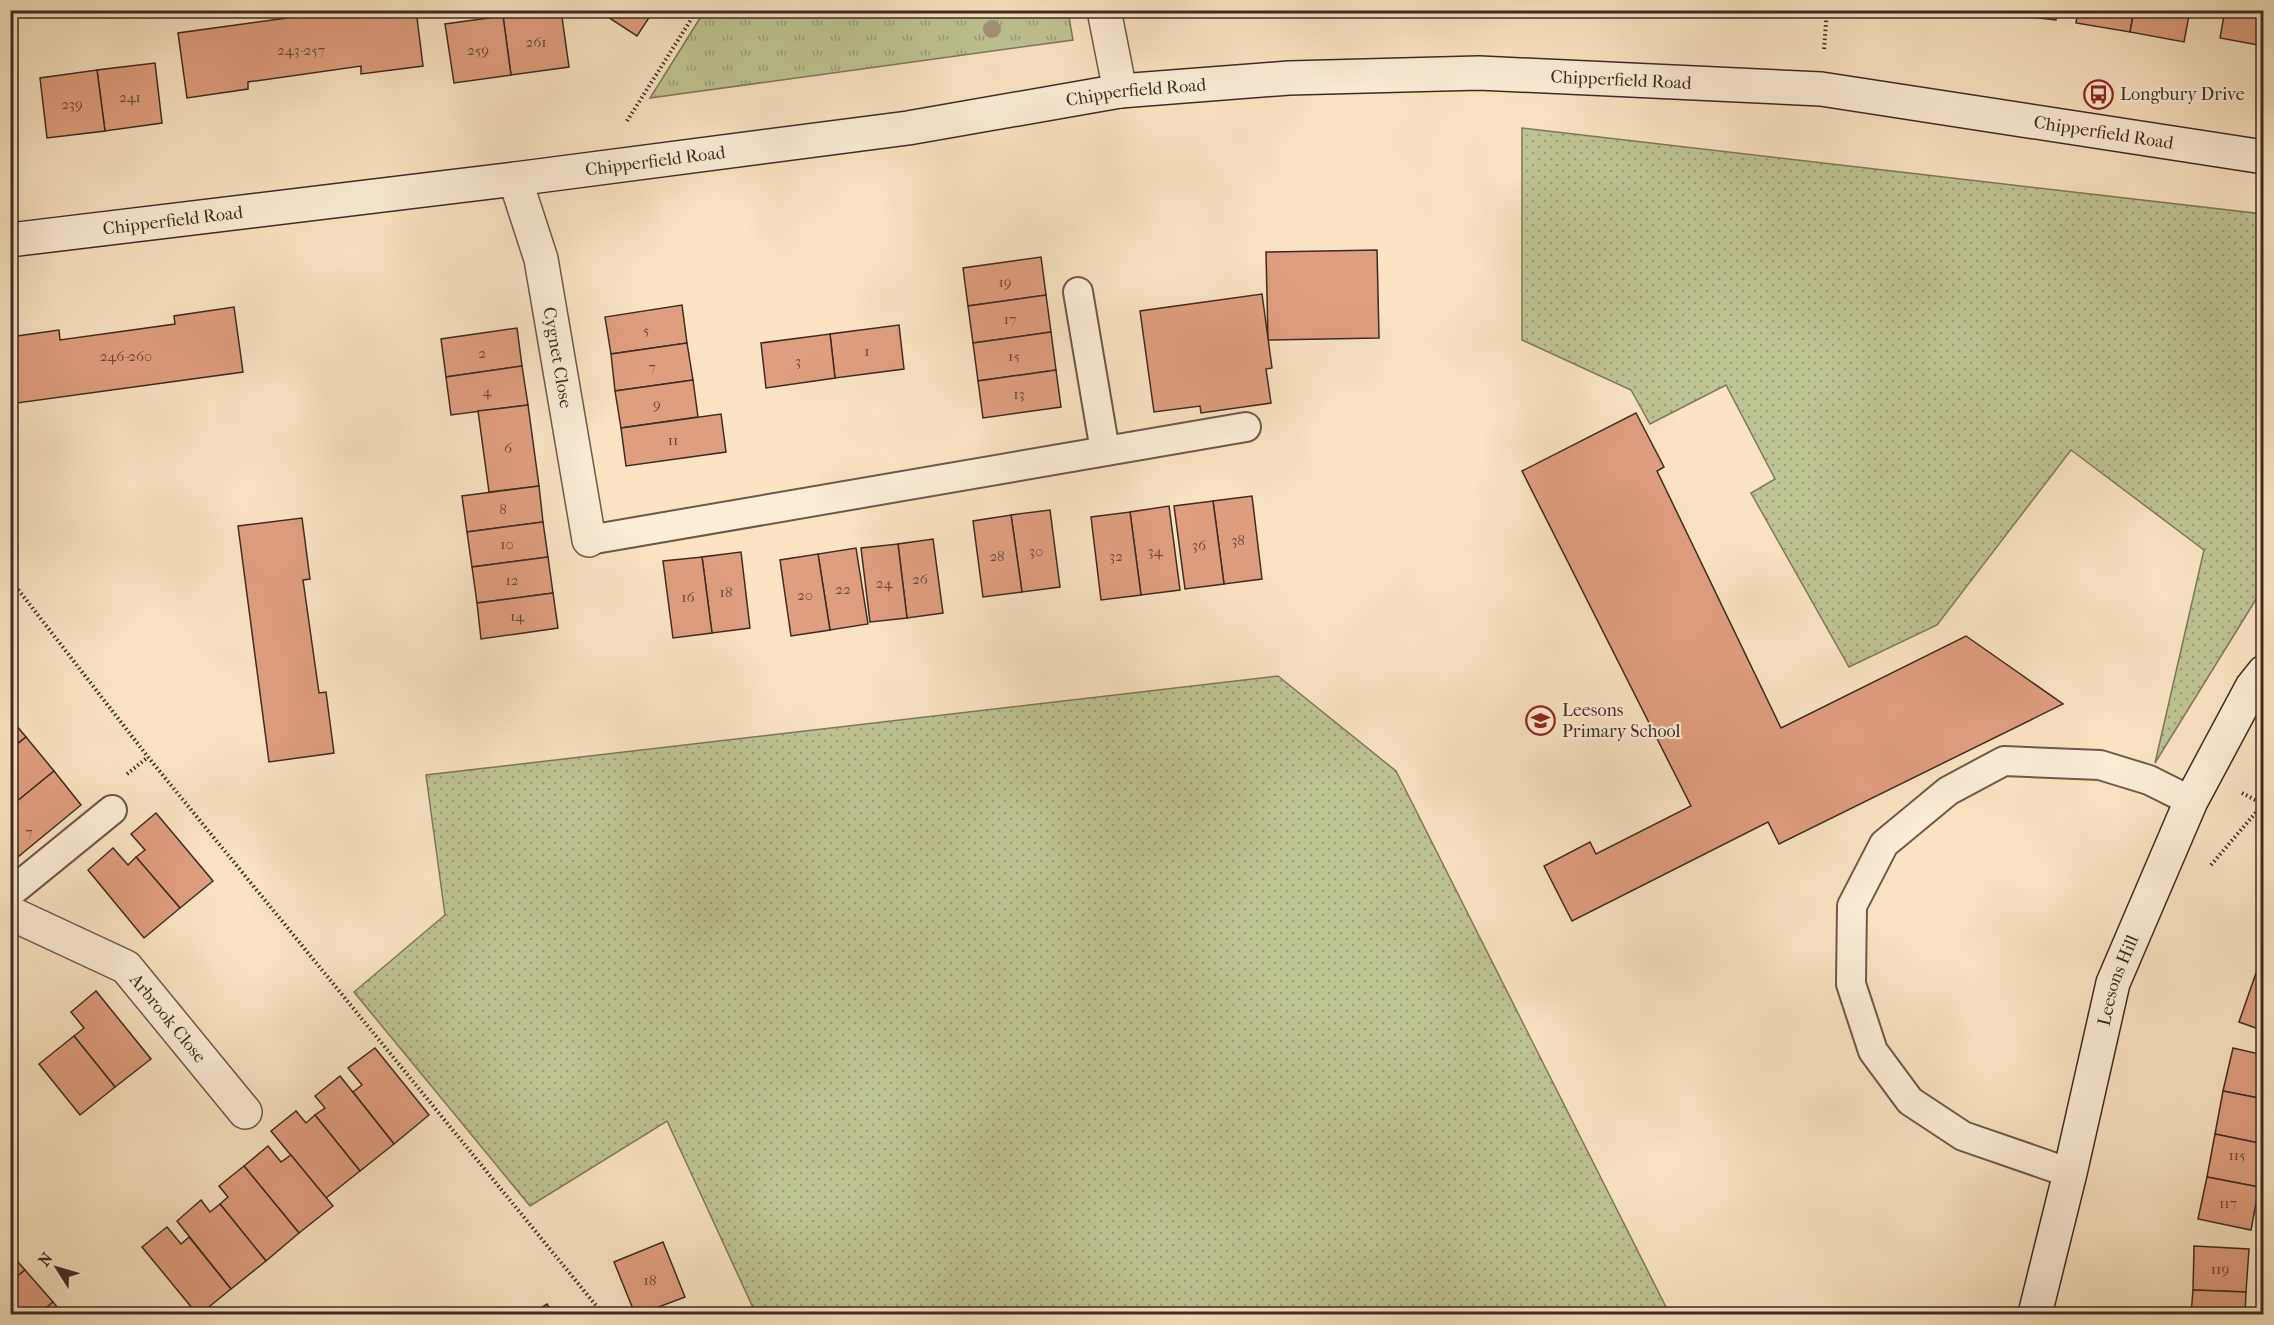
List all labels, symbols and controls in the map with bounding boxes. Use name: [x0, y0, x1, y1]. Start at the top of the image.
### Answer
house number: 261: [525, 33, 547, 51]
house number: 243-257: [277, 41, 325, 59]
house number: 259: [467, 41, 489, 59]
street label: Chipperfield Road: [1550, 66, 1692, 94]
street label: Chipperfield Road: [1064, 74, 1207, 111]
bus stop icon: Longbury Drive: [2083, 78, 2115, 110]
place label: Longbury Drive: [2120, 84, 2245, 105]
house number: 241: [119, 88, 141, 106]
house number: 239: [61, 95, 83, 113]
street label: Chipperfield Road: [2032, 112, 2175, 154]
street label: Chipperfield Road: [584, 142, 727, 181]
street label: Chipperfield Road: [102, 202, 244, 240]
house number: 19: [998, 273, 1012, 291]
street label: Cygnet Close: [538, 305, 576, 410]
house number: 17: [1004, 310, 1016, 328]
house number: 5: [643, 321, 649, 339]
house number: 1: [864, 342, 870, 360]
house number: 2: [478, 344, 486, 362]
house number: 246-260: [100, 347, 152, 365]
house number: 15: [1008, 347, 1020, 365]
house number: 3: [795, 352, 801, 370]
house number: 7: [648, 358, 656, 376]
house number: 4: [483, 382, 493, 400]
house number: 13: [1013, 385, 1025, 403]
house number: 9: [653, 395, 661, 413]
house number: 11: [668, 431, 678, 449]
house number: 6: [504, 439, 513, 457]
house number: 8: [499, 500, 507, 518]
house number: 38: [1231, 531, 1245, 549]
house number: 10: [500, 535, 514, 553]
house number: 36: [1192, 536, 1207, 554]
house number: 30: [1029, 542, 1043, 560]
house number: 34: [1147, 542, 1164, 560]
house number: 28: [989, 547, 1005, 565]
house number: 32: [1109, 547, 1123, 565]
house number: 26: [912, 570, 929, 588]
house number: 12: [505, 571, 519, 589]
house number: 24: [876, 574, 893, 592]
house number: 22: [835, 580, 851, 598]
house number: 18: [720, 583, 732, 601]
house number: 20: [797, 586, 813, 604]
house number: 16: [681, 588, 696, 606]
house number: 14: [510, 607, 525, 625]
place label: Leesons Primary School: [1562, 700, 1681, 742]
school or university icon: Leesons Primary School: [1525, 704, 1557, 736]
house number: 7: [25, 823, 33, 841]
street label: Leesons Hill: [2094, 932, 2143, 1028]
street label: Arbrook Close: [124, 969, 210, 1067]
house number: 115: [2228, 1146, 2246, 1164]
house number: 117: [2219, 1194, 2237, 1212]
north arrow: [27, 1238, 87, 1298]
text: N: [34, 1248, 57, 1270]
house number: 119: [2211, 1260, 2229, 1278]
house number: 18: [644, 1271, 656, 1289]

